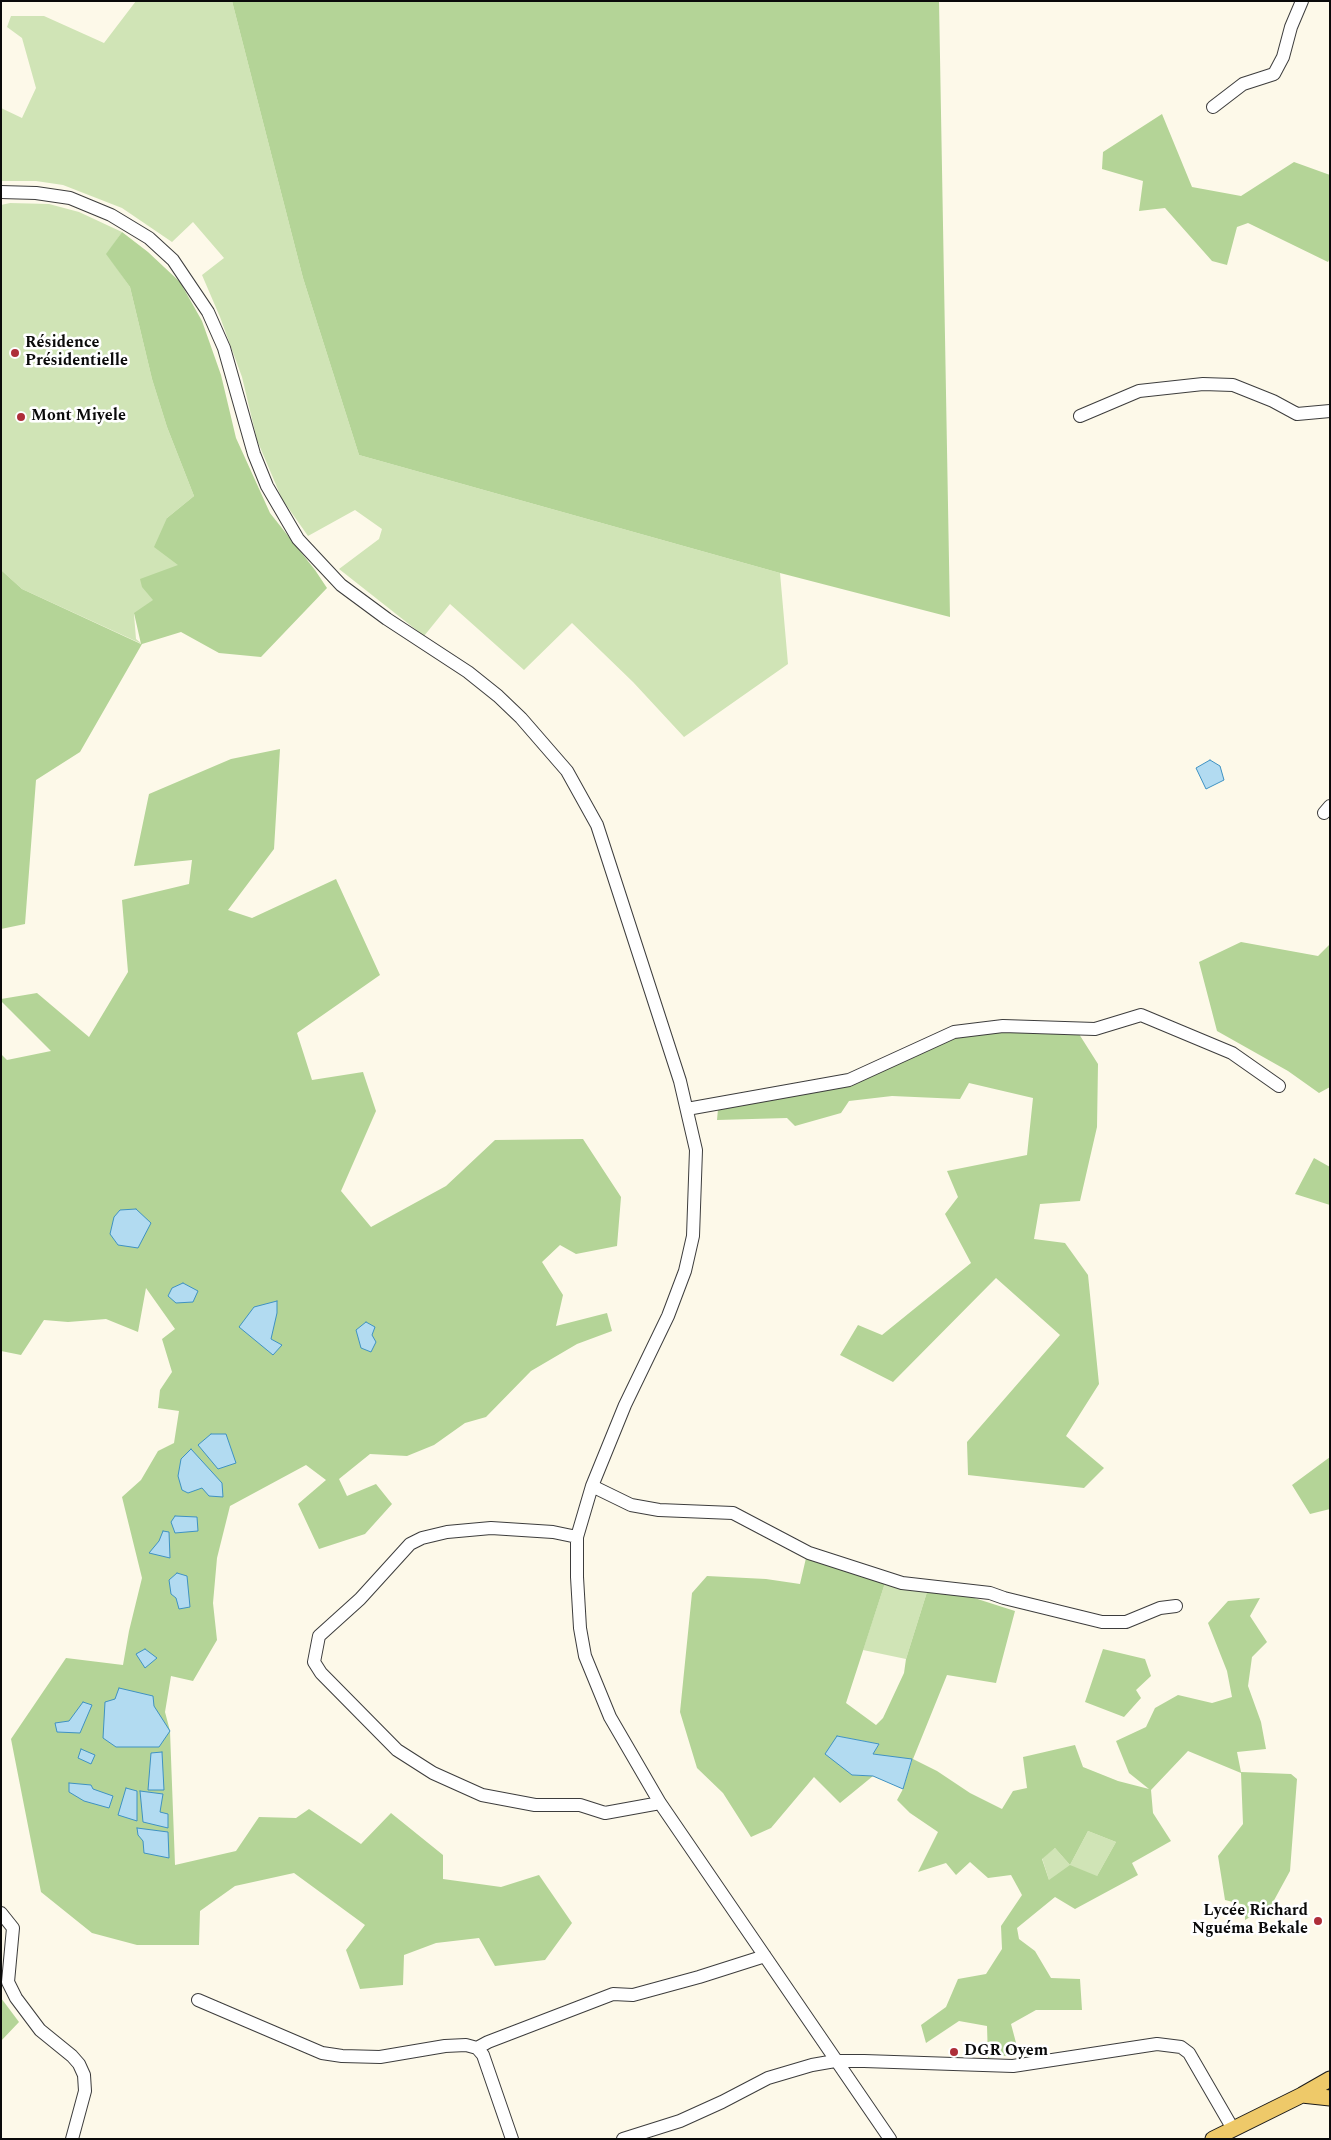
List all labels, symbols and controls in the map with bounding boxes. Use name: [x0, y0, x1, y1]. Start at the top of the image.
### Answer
place label: Résidence Présidentielle: [25, 334, 128, 372]
marker: Résidence Présidentielle: [9, 347, 21, 359]
place label: Mont Miyele: [31, 407, 126, 427]
marker: Mont Miyele: [15, 411, 27, 423]
place label: Lycée Richard Nguéma Bekale: [1192, 1902, 1308, 1940]
marker: Lycée Richard Nguéma Bekale: [1312, 1915, 1324, 1927]
place label: DGR Oyem: [964, 2042, 1048, 2062]
marker: DGR Oyem: [948, 2046, 960, 2058]

